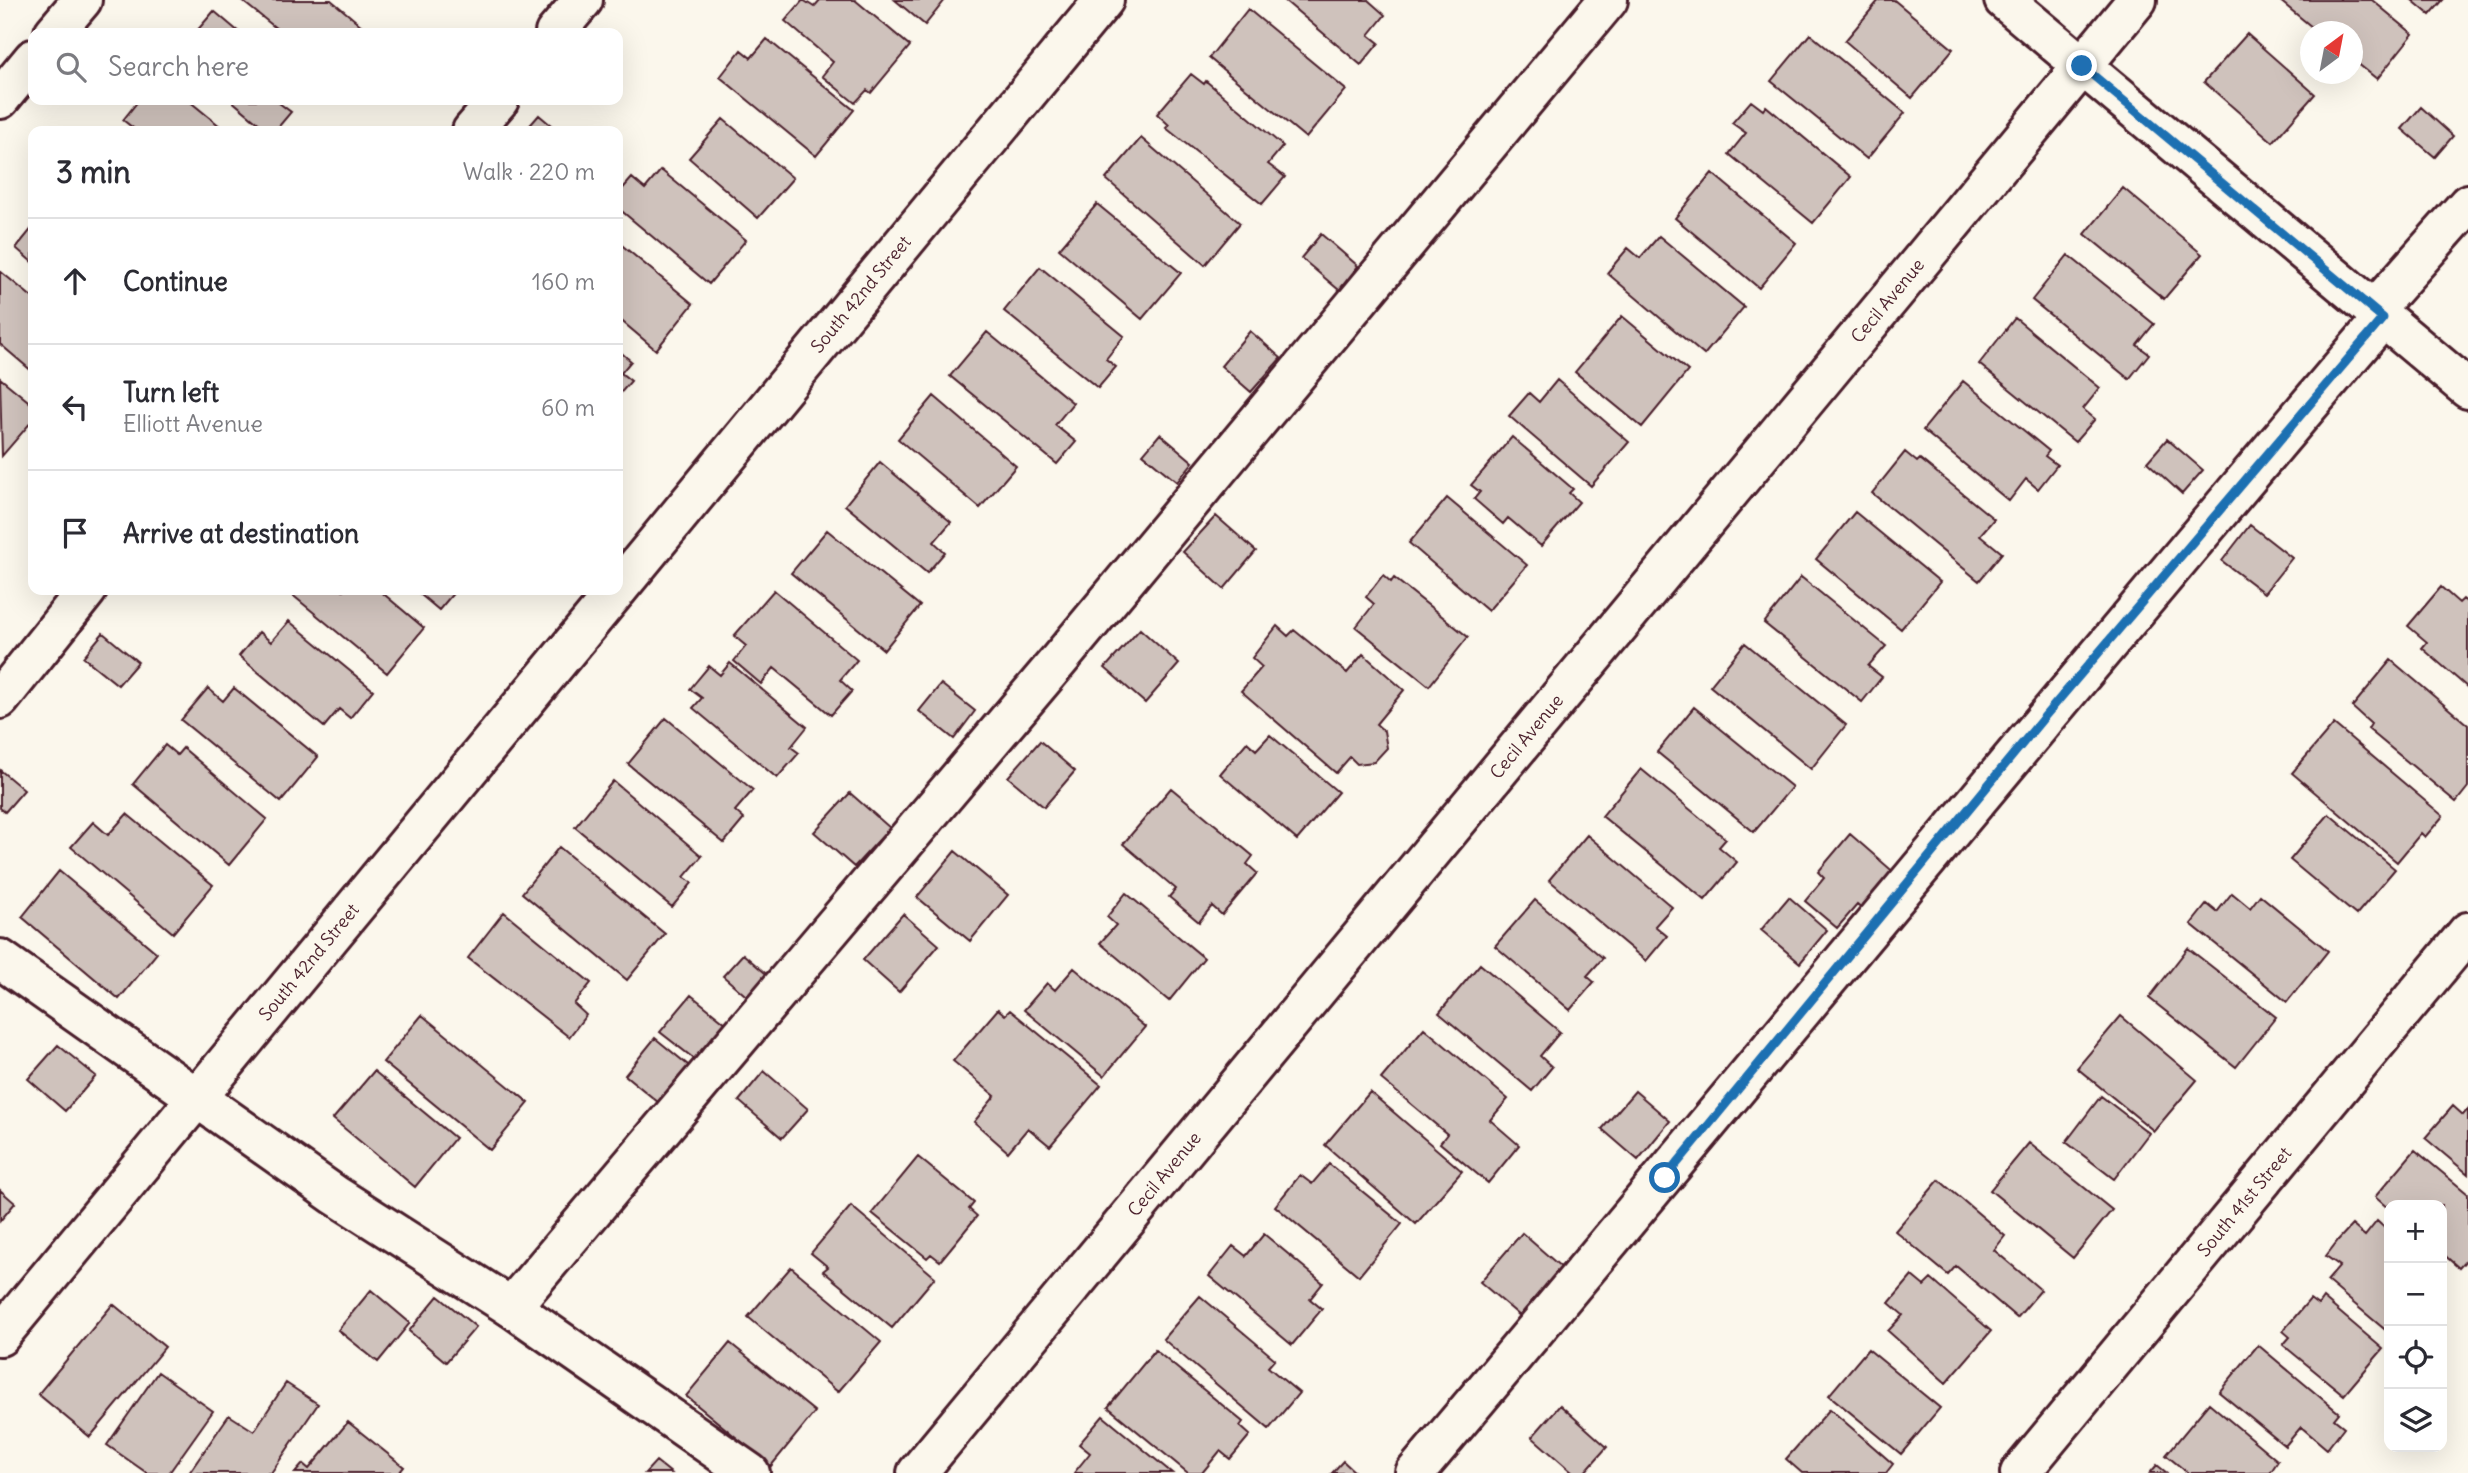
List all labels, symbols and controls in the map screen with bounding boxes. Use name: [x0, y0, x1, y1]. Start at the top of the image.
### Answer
north arrow: [2300, 21, 2363, 84]
search box: [28, 28, 623, 105]
icon: search: [52, 48, 90, 86]
text: Search here: [108, 50, 249, 83]
route end: [2066, 50, 2097, 81]
text: 3 min: [56, 153, 131, 191]
text: Walk · 220 m: [463, 157, 595, 186]
street label: South 42nd Street: [806, 231, 916, 357]
street label: Cecil Avenue: [1846, 254, 1929, 348]
icon: ahead: [56, 262, 94, 300]
text: Continue: [123, 265, 228, 298]
text: 160 m: [532, 267, 595, 296]
text: Turn left: [123, 376, 219, 409]
icon: left: [56, 388, 94, 426]
text: 60 m: [541, 393, 595, 422]
text: Elliott Avenue: [123, 409, 263, 438]
icon: arrive: [56, 514, 94, 552]
text: Arrive at destination: [123, 517, 359, 550]
street label: Cecil Avenue: [1485, 689, 1568, 783]
street label: South 42nd Street: [254, 899, 364, 1025]
street label: Cecil Avenue: [1122, 1127, 1206, 1221]
street label: South 41st Street: [2192, 1142, 2296, 1261]
route start: [1649, 1162, 1680, 1193]
map controls: [2384, 1200, 2447, 1452]
button: +: [2384, 1200, 2447, 1263]
button: −: [2384, 1263, 2447, 1326]
button: locate: [2384, 1326, 2447, 1389]
button: layers: [2384, 1389, 2447, 1452]

